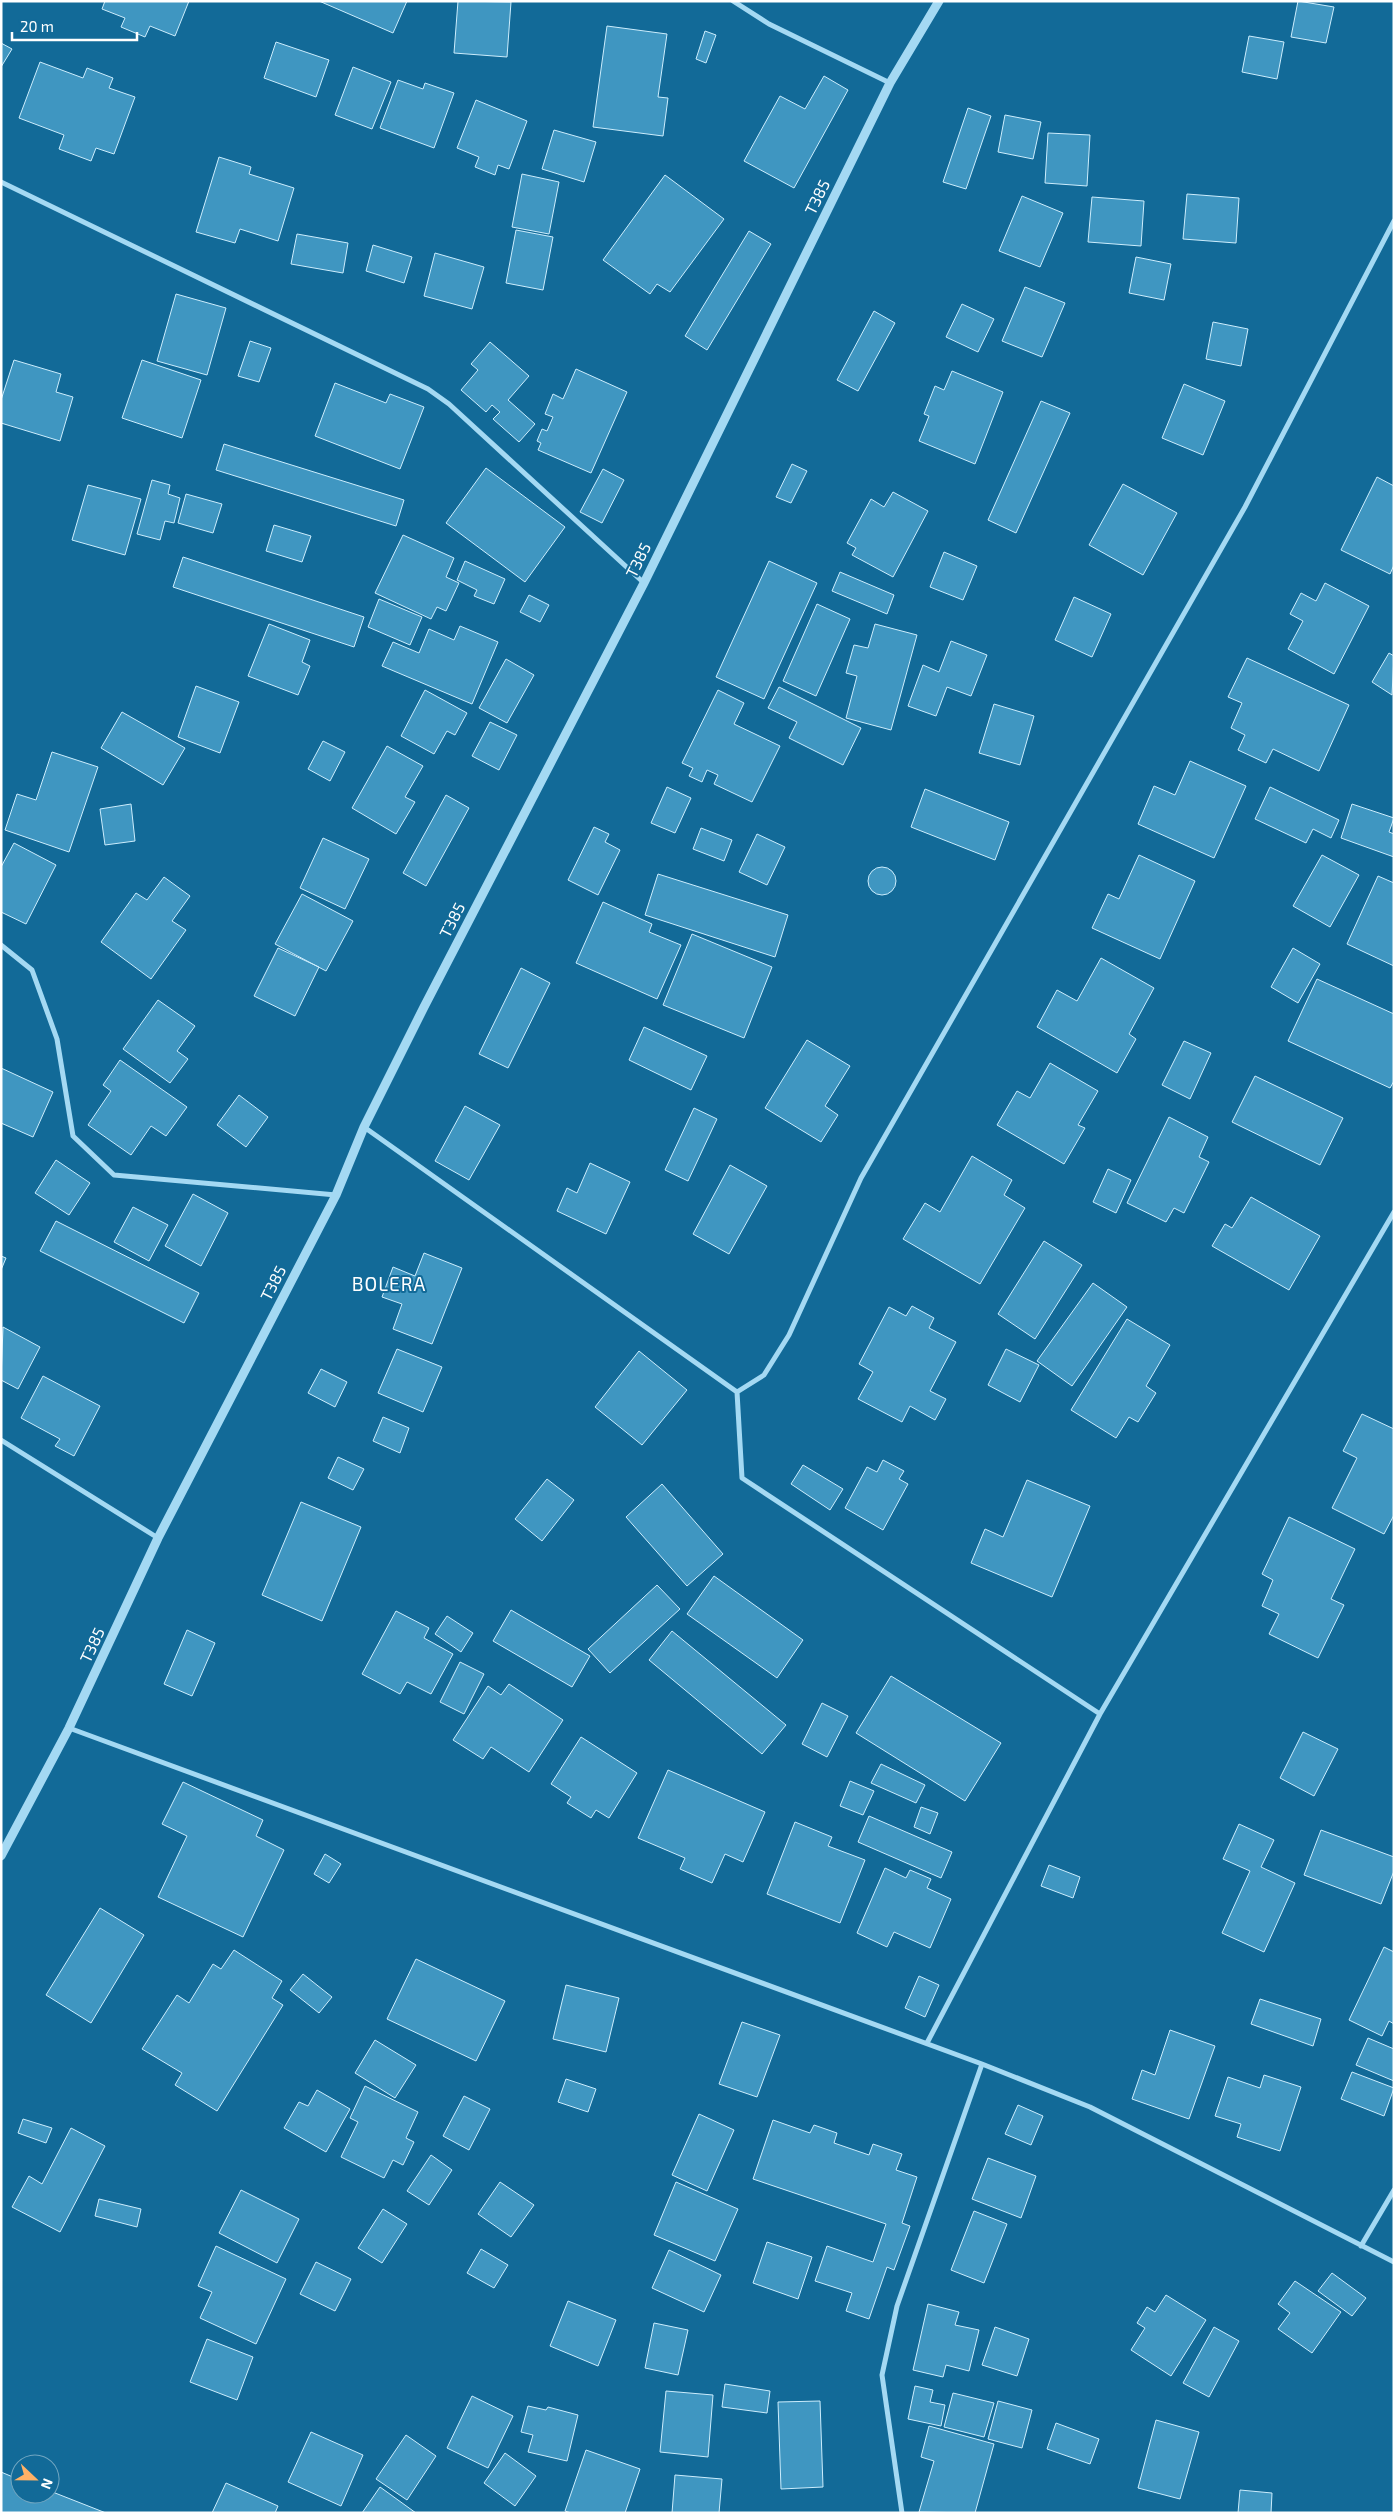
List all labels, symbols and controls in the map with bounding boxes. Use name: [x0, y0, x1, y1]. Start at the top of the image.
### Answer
scale bar: [12, 10, 138, 42]
text: 20 m: [20, 17, 54, 35]
street label: T385: [800, 176, 833, 217]
street label: T385: [621, 539, 654, 580]
street label: T385: [435, 899, 468, 940]
street label: T385: [256, 1262, 289, 1303]
district label: BOLERA: [352, 1272, 426, 1295]
street label: T385: [75, 1624, 108, 1665]
north arrow: [10, 2454, 60, 2504]
text: N: [38, 2476, 57, 2492]

